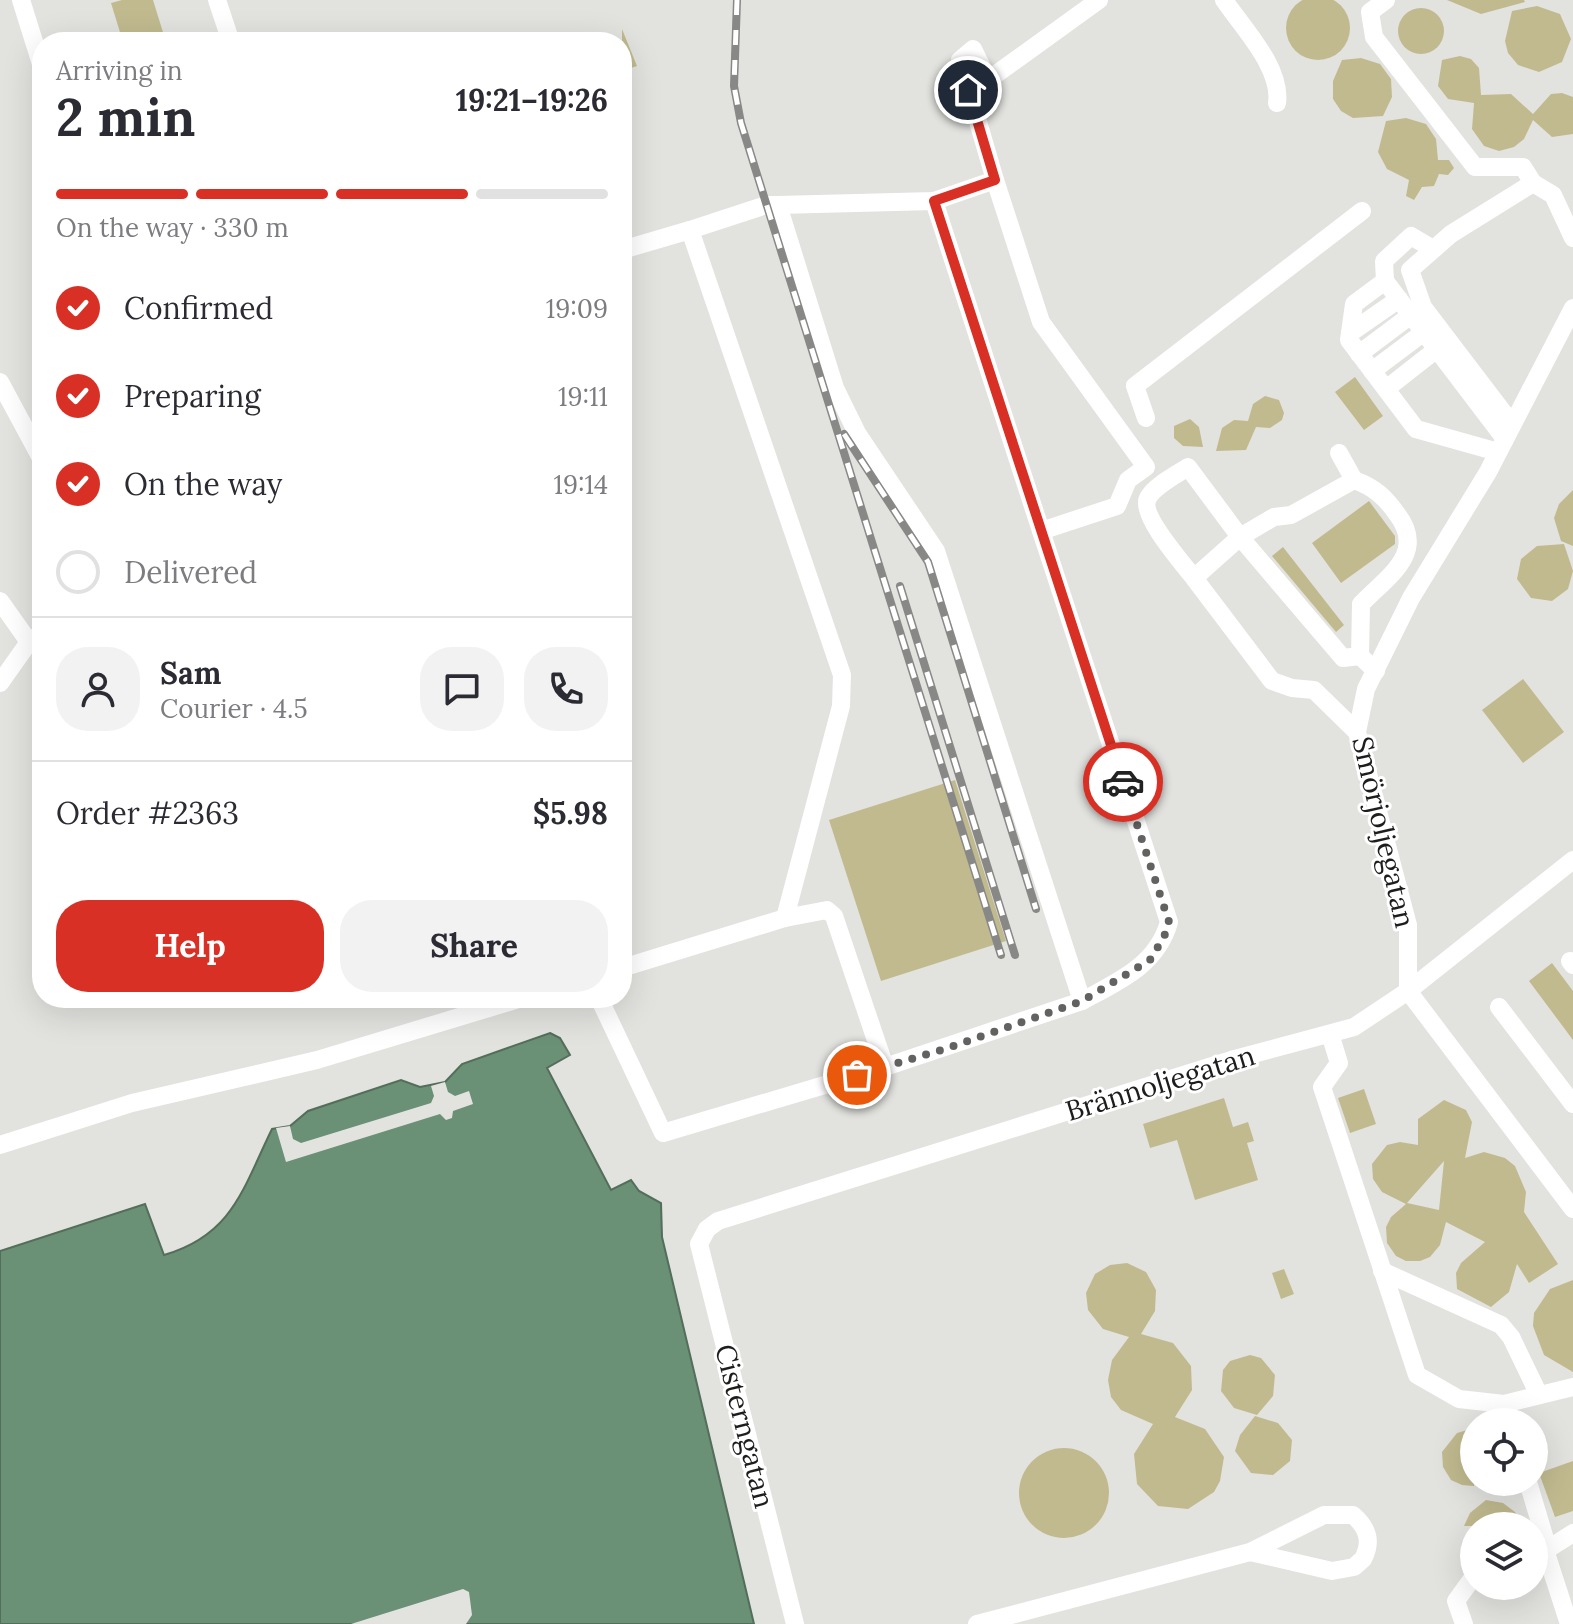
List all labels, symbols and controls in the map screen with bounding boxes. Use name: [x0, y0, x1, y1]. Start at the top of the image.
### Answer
text: Arriving in: [56, 54, 183, 87]
pin: [934, 56, 1002, 124]
icon: home: [946, 68, 990, 112]
text: 19:21–19:26: [456, 81, 608, 119]
text: 2 min: [56, 84, 195, 150]
text: On the way · 330 m: [56, 211, 289, 244]
icon: check: [56, 286, 100, 330]
text: Confirmed: [124, 289, 273, 327]
text: 19:09: [546, 292, 608, 325]
icon: check: [56, 374, 100, 418]
text: Preparing: [124, 377, 261, 415]
text: 19:11: [558, 380, 608, 413]
icon: check: [56, 462, 100, 506]
text: On the way: [124, 465, 282, 503]
text: 19:14: [553, 468, 608, 501]
text: Delivered: [124, 553, 257, 591]
button: person: [56, 647, 140, 731]
button: chat: [420, 647, 504, 731]
button: phone: [524, 647, 608, 731]
text: Sam: [160, 654, 221, 692]
text: Courier · 4.5: [160, 692, 308, 725]
street label: Smörjoljegatan: [1345, 733, 1423, 931]
courier: [1083, 742, 1163, 822]
icon: car: [1101, 760, 1145, 804]
text: Order #2363: [56, 794, 239, 832]
text: $5.98: [533, 794, 608, 832]
button: Help: [56, 900, 324, 992]
button: Share: [340, 900, 608, 992]
street label: Brännoljegatan: [1061, 1037, 1259, 1129]
pin: [823, 1041, 891, 1109]
icon: bag: [835, 1053, 879, 1097]
street label: Cisterngatan: [707, 1340, 783, 1512]
map controls: [1460, 1408, 1548, 1600]
button: locate: [1460, 1408, 1548, 1496]
button: layers: [1460, 1512, 1548, 1600]

